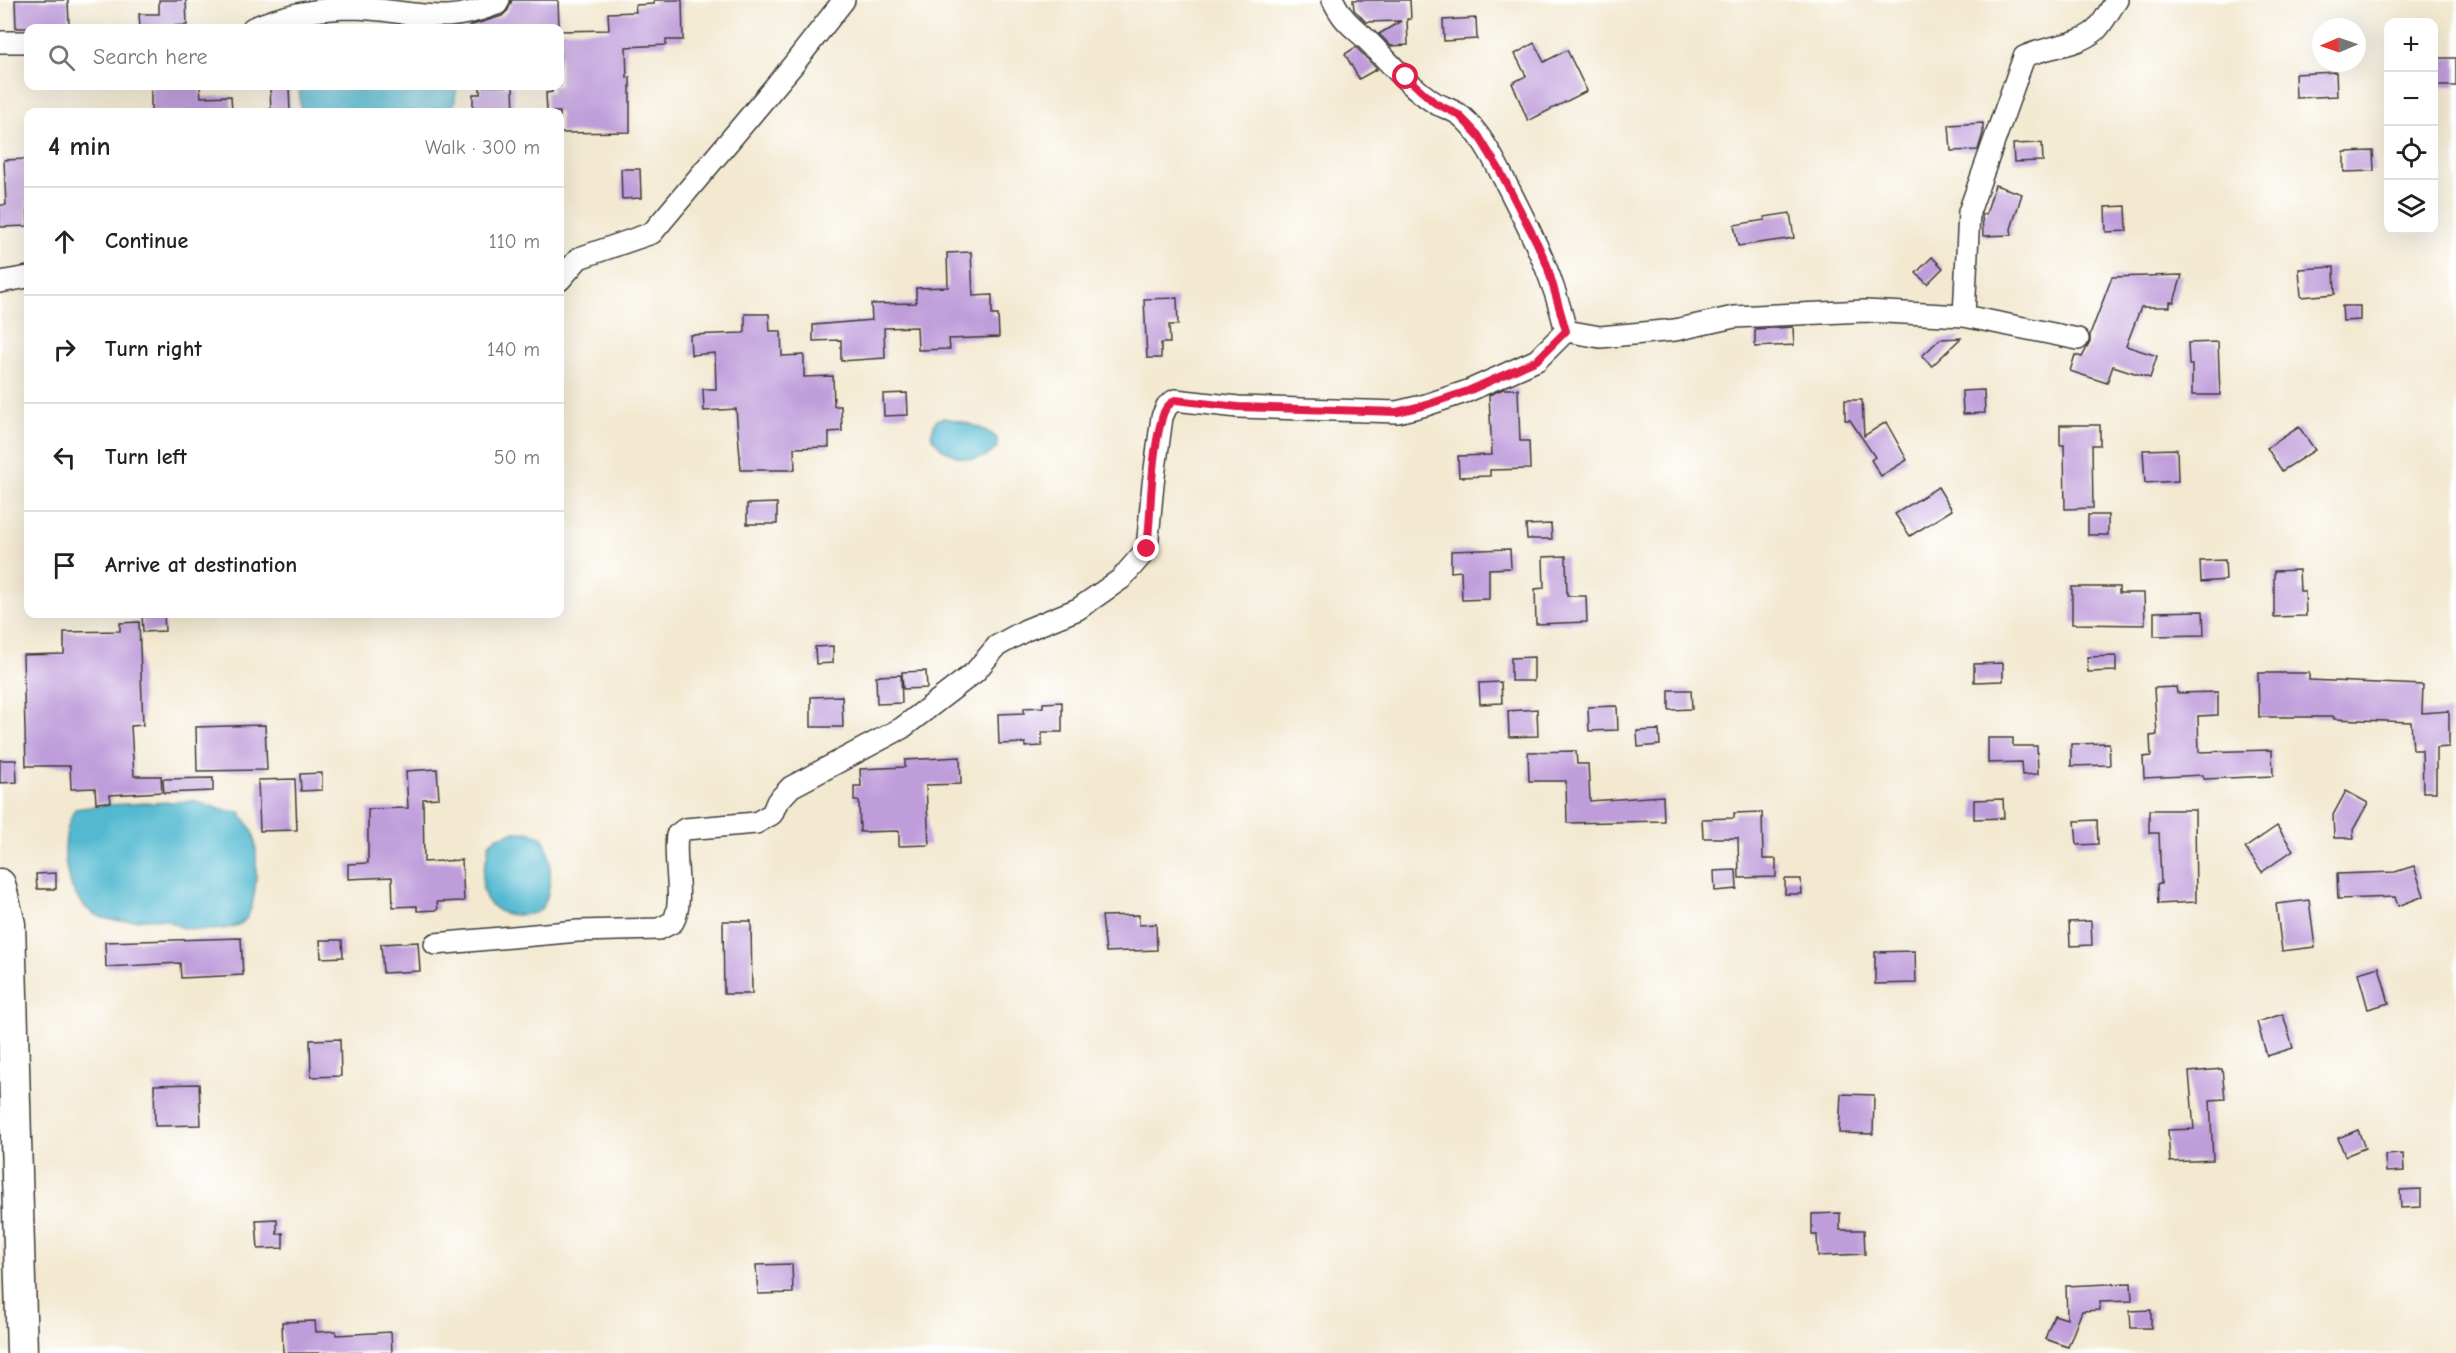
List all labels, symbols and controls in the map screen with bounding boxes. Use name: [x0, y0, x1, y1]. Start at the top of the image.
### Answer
north arrow: [2312, 18, 2366, 72]
map controls: [2384, 18, 2438, 234]
button: +: [2384, 18, 2438, 72]
search box: [24, 24, 564, 90]
icon: search: [45, 41, 78, 74]
text: Search here: [93, 44, 208, 70]
route start: [1392, 63, 1418, 89]
button: −: [2384, 72, 2438, 126]
button: locate: [2384, 126, 2438, 180]
text: 4 min: [48, 132, 111, 162]
text: Walk · 300 m: [425, 136, 540, 159]
button: layers: [2384, 180, 2438, 234]
icon: ahead: [48, 225, 81, 258]
text: Continue: [105, 228, 188, 254]
text: 110 m: [489, 230, 540, 253]
icon: right: [48, 333, 81, 366]
text: Turn right: [105, 336, 202, 362]
text: 140 m: [487, 338, 540, 361]
icon: left: [48, 441, 81, 474]
text: Turn left: [105, 444, 187, 470]
text: 50 m: [494, 446, 540, 469]
route end: [1133, 535, 1159, 561]
icon: arrive: [48, 549, 81, 582]
text: Arrive at destination: [105, 552, 297, 578]

